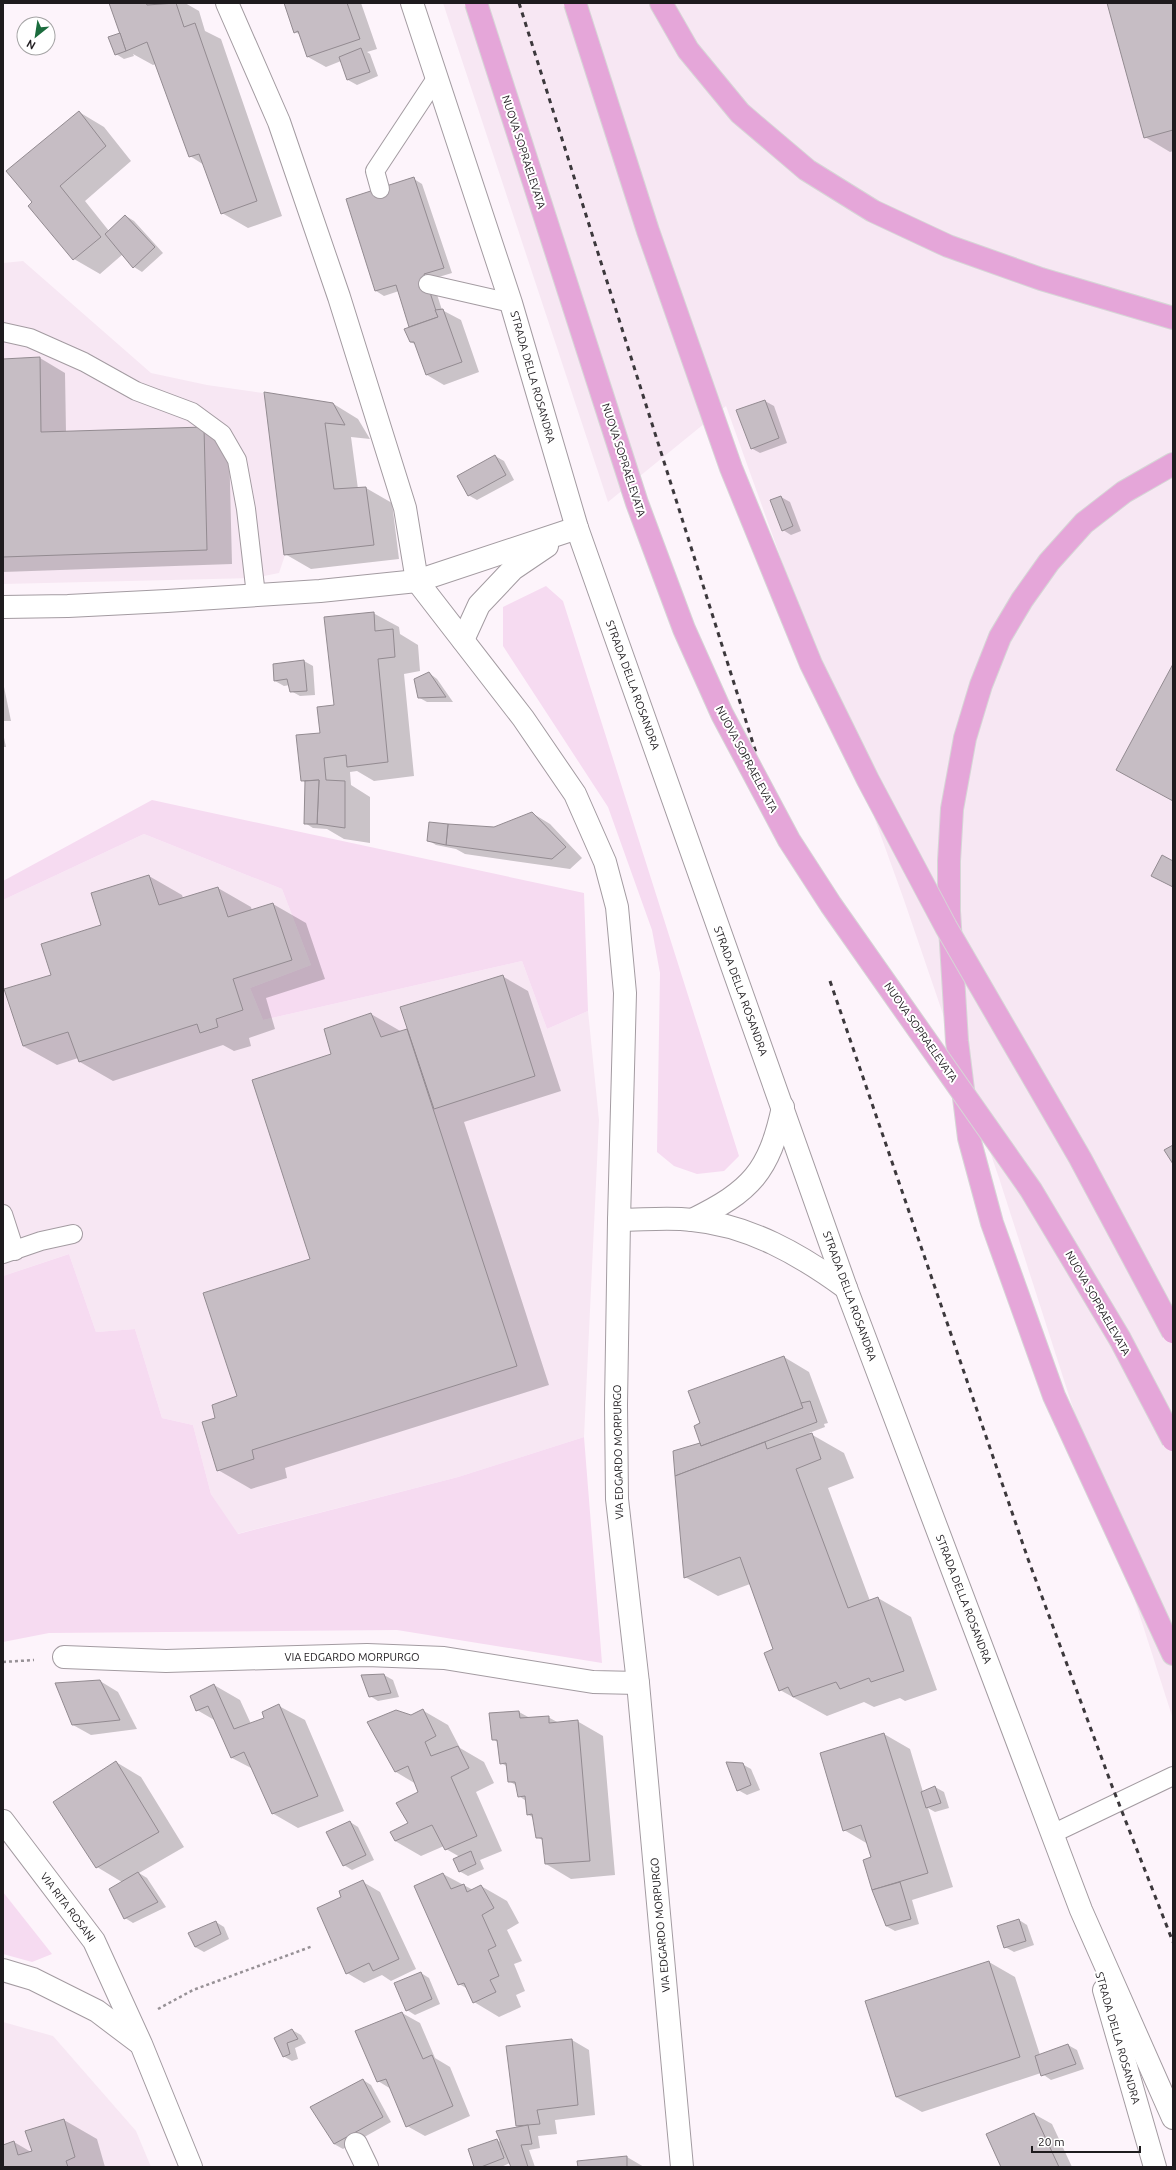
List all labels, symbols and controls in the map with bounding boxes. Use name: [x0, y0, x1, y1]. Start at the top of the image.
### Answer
north arrow: [16, 16, 56, 56]
text: N: [24, 37, 38, 52]
street label: NUOVA SOPRAELEVATA: [500, 94, 548, 211]
street label: STRADA DELLA ROSANDRA: [508, 310, 558, 445]
street label: NUOVA SOPRAELEVATA: [600, 402, 648, 519]
street label: STRADA DELLA ROSANDRA: [604, 619, 662, 752]
street label: NUOVA SOPRAELEVATA: [714, 704, 781, 815]
street label: STRADA DELLA ROSANDRA: [712, 925, 770, 1058]
street label: NUOVA SOPRAELEVATA: [882, 980, 960, 1085]
street label: STRADA DELLA ROSANDRA: [821, 1230, 879, 1363]
street label: NUOVA SOPRAELEVATA: [1063, 1249, 1133, 1358]
street label: VIA EDGARDO MORPURGO: [611, 1384, 625, 1520]
street label: STRADA DELLA ROSANDRA: [934, 1533, 994, 1666]
street label: VIA EDGARDO MORPURGO: [284, 1651, 420, 1663]
street label: VIA EDGARDO MORPURGO: [648, 1857, 672, 1993]
street label: VIA RITA ROSANI: [38, 1870, 98, 1944]
street label: STRADA DELLA ROSANDRA: [1093, 1971, 1143, 2106]
scale bar: [1032, 2128, 1140, 2154]
text: 20 m: [1038, 2135, 1065, 2148]

